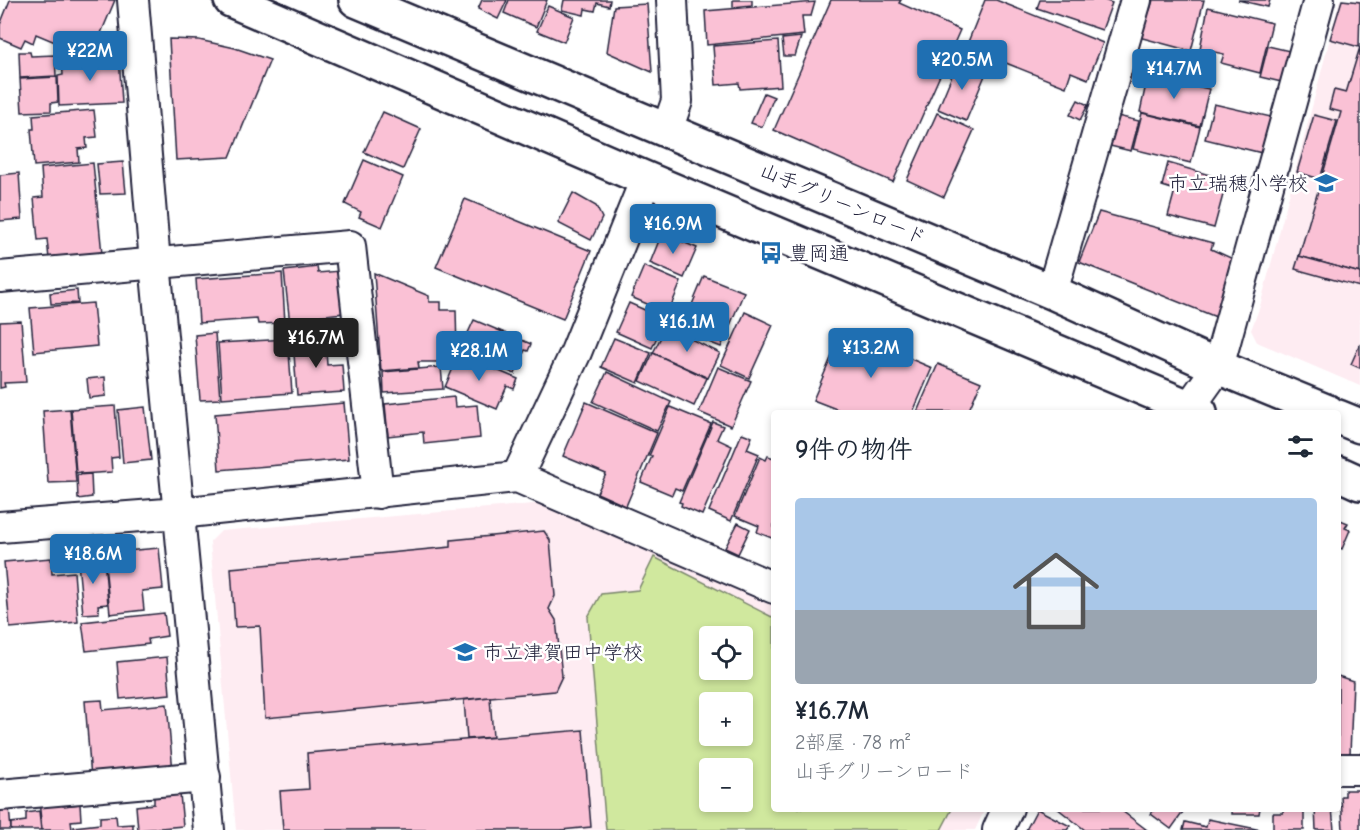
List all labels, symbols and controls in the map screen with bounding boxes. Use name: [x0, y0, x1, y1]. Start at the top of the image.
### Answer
pin: ¥22M: [54, 31, 126, 82]
text: ¥22M: [67, 39, 113, 62]
pin: ¥20.5M: [913, 40, 1011, 91]
text: ¥20.5M: [931, 48, 993, 71]
pin: ¥14.7M: [1125, 49, 1223, 100]
text: ¥14.7M: [1146, 57, 1202, 80]
street label: 山手グリーンロード: [756, 158, 930, 250]
school or university icon: 市立瑞穂小学校: [1313, 170, 1339, 196]
place label: 市立瑞穂小学校: [1168, 172, 1308, 195]
pin: ¥16.9M: [624, 204, 722, 255]
text: ¥16.9M: [644, 212, 702, 235]
bus stop icon: 豊岡通: [758, 240, 784, 266]
place label: 豊岡通: [789, 242, 849, 265]
pin: ¥16.1M: [638, 302, 736, 353]
text: ¥16.1M: [659, 310, 715, 333]
pin: ¥16.7M: [267, 318, 365, 369]
text: ¥16.7M: [288, 326, 344, 349]
pin: ¥13.2M: [822, 328, 920, 379]
pin: ¥28.1M: [430, 331, 528, 382]
text: ¥13.2M: [842, 336, 900, 359]
text: ¥28.1M: [450, 339, 508, 362]
icon: filters: [1284, 430, 1317, 463]
text: 9件の物件: [795, 435, 913, 465]
pin: ¥18.6M: [44, 534, 142, 585]
icon: home: [1002, 537, 1110, 645]
text: ¥18.6M: [64, 542, 122, 565]
map controls: [699, 626, 753, 812]
button: locate: [699, 626, 753, 680]
school or university icon: 市立津賀田中学校: [452, 639, 478, 665]
place label: 市立津賀田中学校: [483, 641, 643, 664]
button: +: [699, 692, 753, 746]
text: ¥16.7M: [795, 696, 869, 726]
text: 2部屋 · 78 m²: [795, 731, 910, 754]
button: −: [699, 758, 753, 812]
text: 山手グリーンロード: [795, 760, 974, 783]

